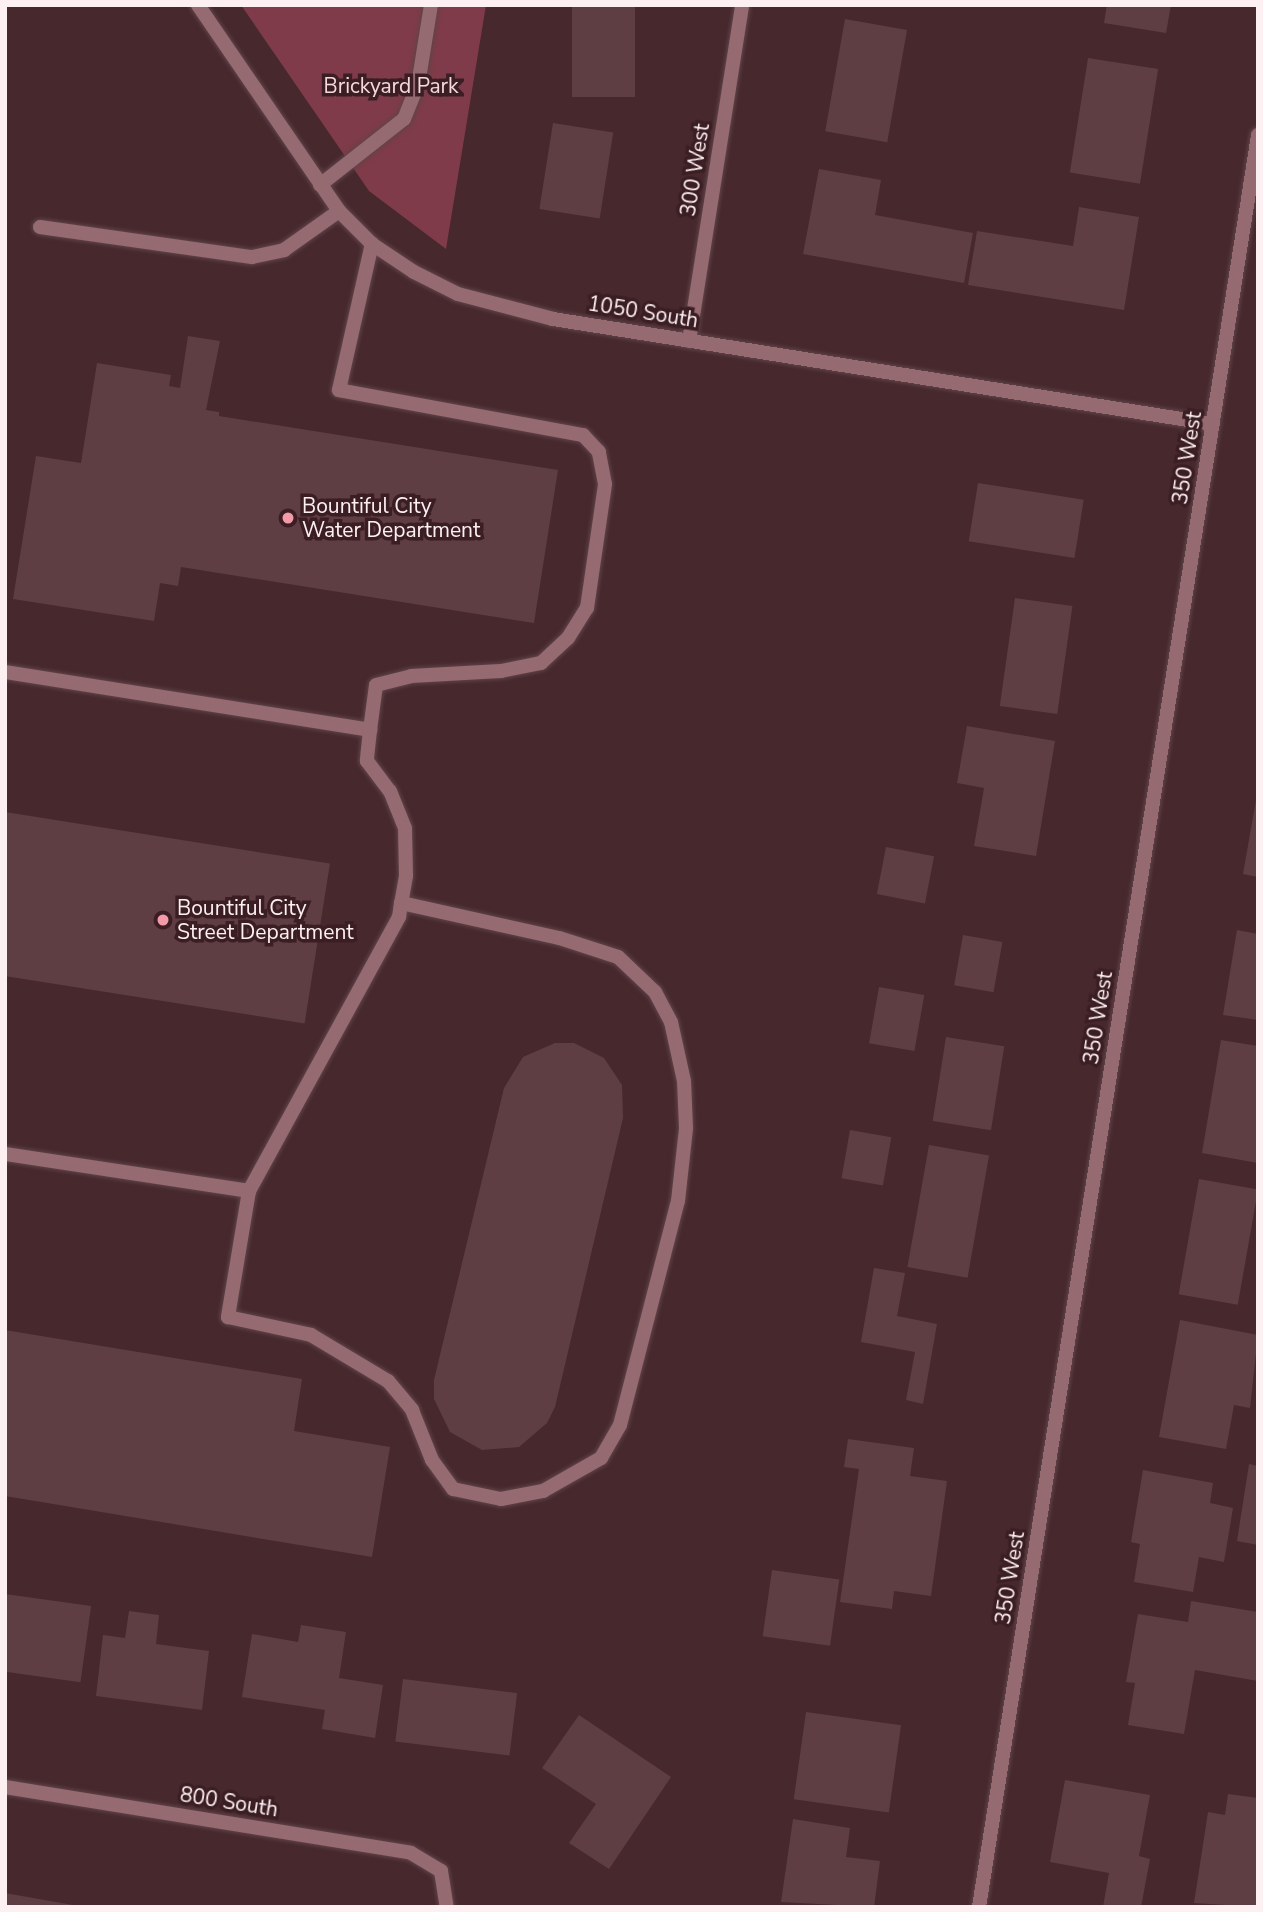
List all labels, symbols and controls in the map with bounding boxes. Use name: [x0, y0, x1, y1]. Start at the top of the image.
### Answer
park label: Brickyard Park: [323, 73, 459, 99]
street label: 300 West: [675, 122, 715, 218]
street label: 1050 South: [586, 291, 700, 333]
street label: 350 West: [1167, 410, 1207, 506]
place label: Bountiful City Water Department: [302, 493, 480, 543]
marker: Bountiful City Water Department: [280, 510, 296, 526]
place label: Bountiful City Street Department: [177, 895, 354, 945]
marker: Bountiful City Street Department: [155, 912, 171, 928]
street label: 350 West: [1078, 970, 1118, 1066]
street label: 350 West: [990, 1530, 1030, 1626]
street label: 800 South: [178, 1782, 280, 1822]

